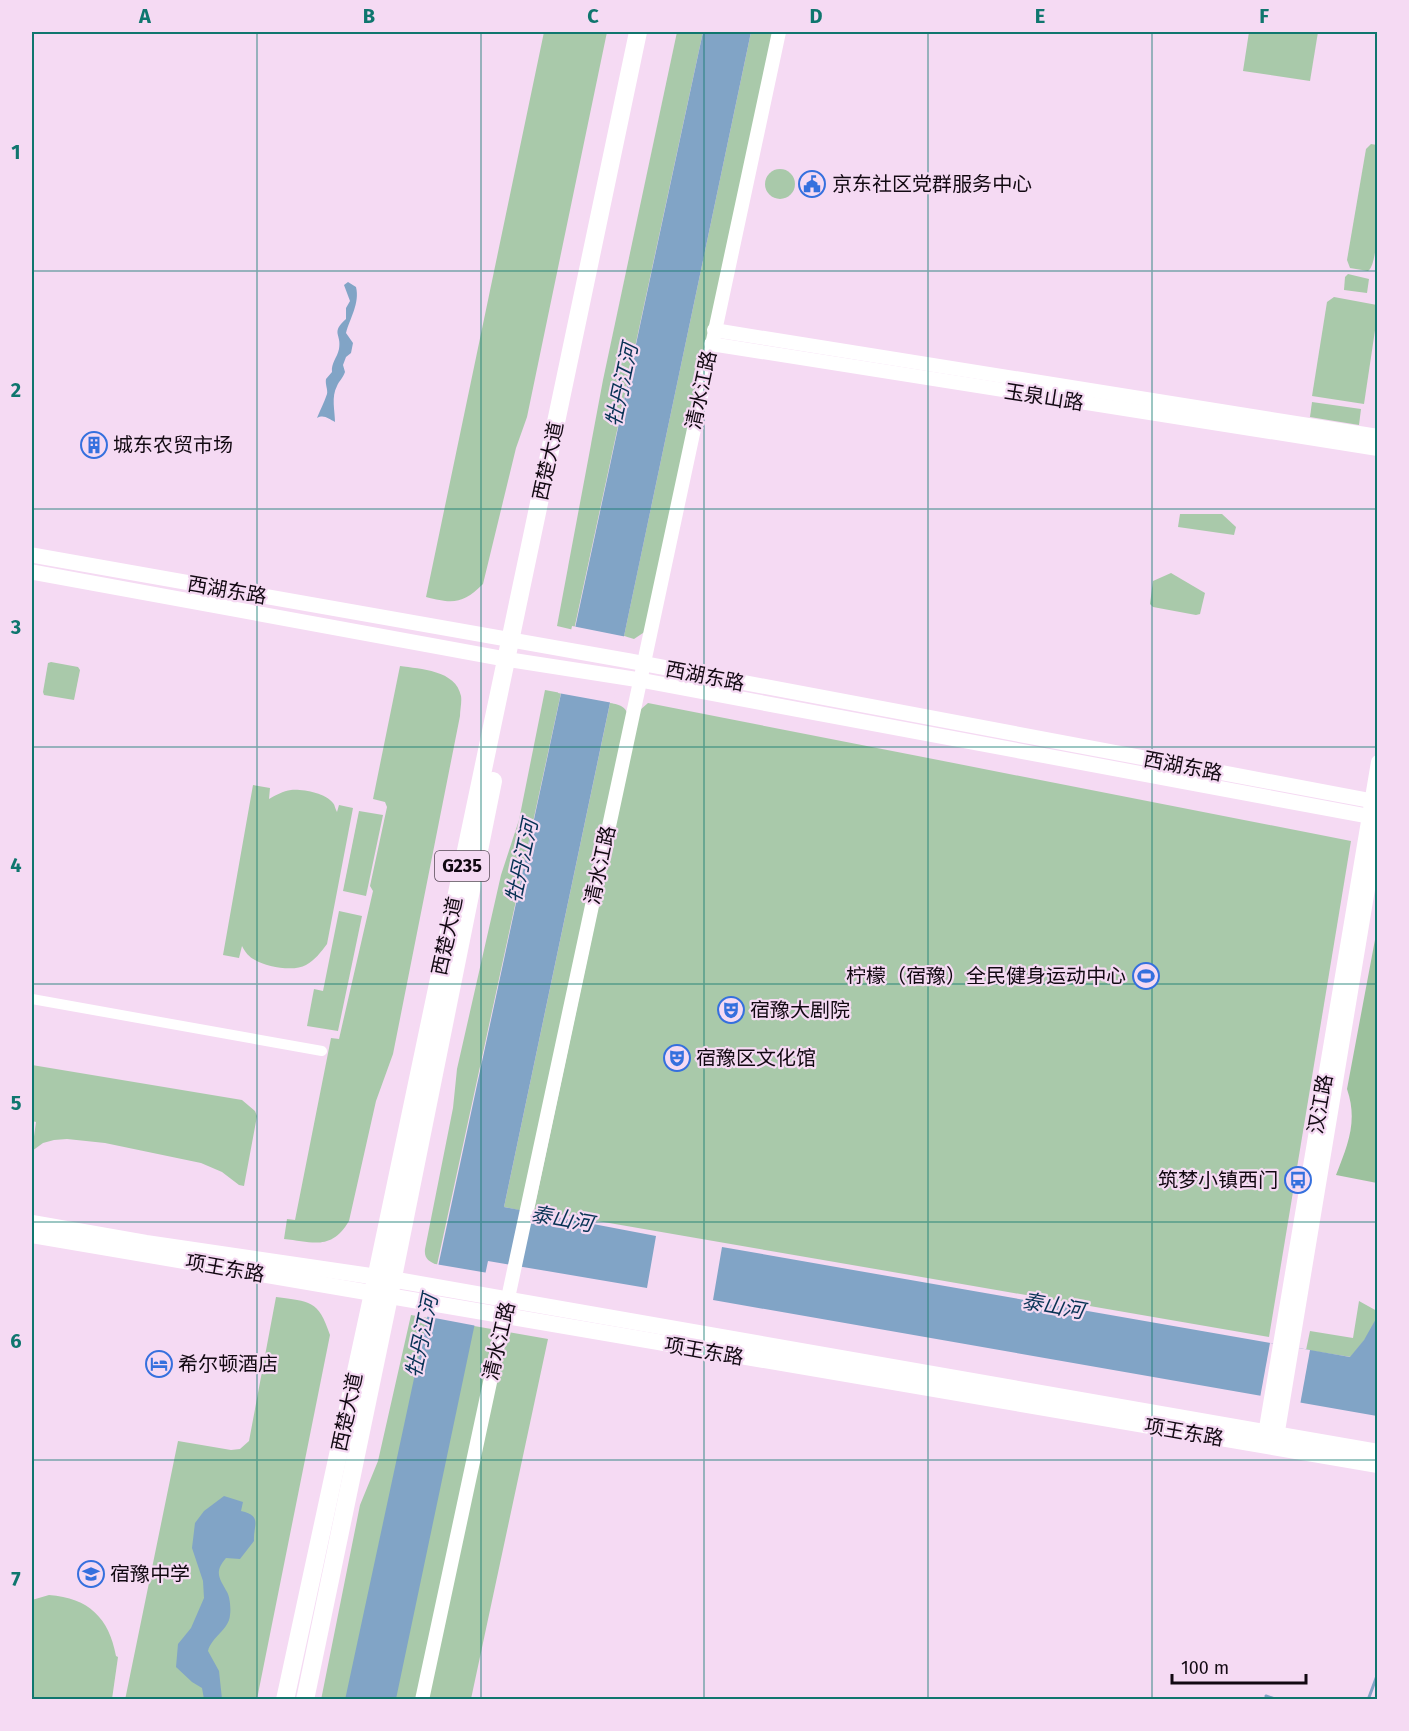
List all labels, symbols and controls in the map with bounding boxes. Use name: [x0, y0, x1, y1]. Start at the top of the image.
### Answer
text: A: [138, 4, 152, 28]
text: B: [363, 4, 375, 28]
text: C: [587, 4, 599, 28]
text: D: [809, 4, 823, 28]
text: E: [1035, 4, 1045, 28]
text: F: [1259, 4, 1269, 28]
text: 1: [11, 140, 21, 164]
public building icon: 京东社区党群服务中心: [797, 169, 827, 199]
place label: 京东社区党群服务中心: [832, 172, 1032, 196]
water label: 牡丹江河: [601, 337, 644, 429]
street label: 清水江路: [681, 348, 721, 432]
text: 2: [11, 378, 21, 402]
street label: 玉泉山路: [1003, 379, 1085, 415]
street label: 西楚大道: [528, 419, 568, 503]
building icon: 城东农贸市场: [79, 430, 109, 460]
place label: 城东农贸市场: [113, 433, 233, 457]
street label: 西湖东路: [186, 571, 268, 609]
text: 3: [10, 615, 21, 639]
street label: 西湖东路: [663, 657, 747, 695]
street label: 西湖东路: [1141, 747, 1225, 785]
water label: 牡丹江河: [501, 813, 544, 905]
street label: 清水江路: [580, 823, 620, 907]
road number: G235: [435, 851, 489, 881]
text: 4: [10, 853, 22, 877]
street label: 西楚大道: [427, 894, 467, 978]
sports icon: 柠檬（宿豫）全民健身运动中心: [1131, 961, 1161, 991]
place label: 柠檬（宿豫）全民健身运动中心: [846, 964, 1126, 988]
theatre icon: 宿豫大剧院: [716, 995, 746, 1025]
place label: 宿豫大剧院: [750, 998, 850, 1022]
theatre icon: 宿豫区文化馆: [662, 1043, 692, 1073]
place label: 宿豫区文化馆: [696, 1046, 816, 1070]
street label: 汉江路: [1303, 1072, 1337, 1136]
text: 5: [11, 1091, 22, 1115]
bus stop icon: 筑梦小镇西门: [1283, 1165, 1313, 1195]
place label: 筑梦小镇西门: [1158, 1168, 1278, 1192]
water label: 泰山河: [529, 1201, 599, 1238]
street label: 项王东路: [184, 1249, 266, 1287]
water label: 牡丹江河: [401, 1288, 444, 1380]
water label: 泰山河: [1020, 1288, 1090, 1325]
street label: 清水江路: [478, 1299, 520, 1383]
text: 6: [10, 1329, 22, 1353]
street label: 项王东路: [663, 1332, 745, 1370]
hotel icon: 希尔顿酒店: [144, 1349, 174, 1379]
place label: 希尔顿酒店: [178, 1352, 278, 1376]
street label: 西楚大道: [327, 1370, 367, 1454]
street label: 项王东路: [1143, 1413, 1225, 1451]
school or university icon: 宿豫中学: [76, 1559, 106, 1589]
place label: 宿豫中学: [110, 1562, 190, 1586]
text: 7: [11, 1567, 21, 1591]
scale bar: [1172, 1647, 1306, 1685]
text: 100 m: [1181, 1657, 1229, 1679]

